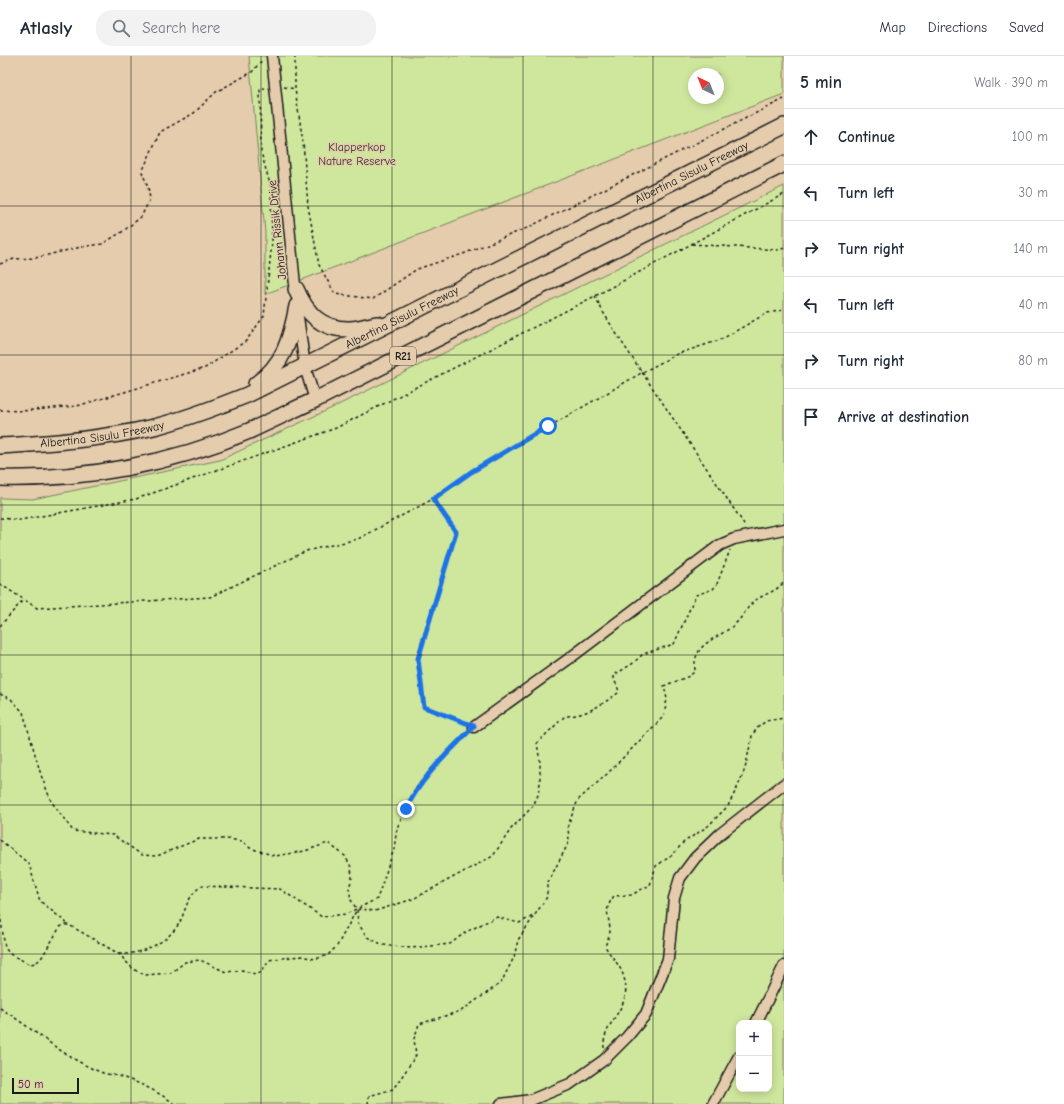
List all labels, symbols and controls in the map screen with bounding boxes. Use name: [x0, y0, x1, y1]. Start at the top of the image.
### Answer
search box: [96, 10, 376, 46]
text: Atlasly: [20, 17, 72, 39]
icon: search: [110, 17, 132, 39]
text: Search here: [142, 19, 220, 37]
text: Map: [879, 19, 906, 36]
text: Directions: [928, 19, 987, 36]
text: Saved: [1009, 19, 1044, 36]
north arrow: [688, 68, 724, 104]
text: 5 min: [800, 73, 842, 92]
text: Walk · 390 m: [974, 75, 1048, 90]
icon: ahead: [800, 126, 822, 148]
text: Continue: [838, 128, 895, 146]
text: 100 m: [1012, 129, 1048, 144]
street label: Albertina Sisulu Freeway: [632, 138, 751, 207]
park label: Klapperkop Nature Reserve: [318, 140, 396, 168]
street label: Johann Rissik Drive: [265, 180, 289, 280]
icon: left: [800, 182, 822, 204]
text: Turn left: [838, 184, 894, 202]
text: 30 m: [1018, 185, 1048, 200]
icon: right: [800, 238, 822, 260]
text: Turn right: [838, 240, 904, 258]
text: 140 m: [1014, 241, 1048, 256]
street label: Albertina Sisulu Freeway: [343, 283, 462, 352]
icon: left: [800, 294, 822, 316]
text: Turn left: [838, 296, 894, 314]
text: 40 m: [1019, 297, 1048, 312]
road number: R21: [390, 347, 416, 365]
icon: right: [800, 350, 822, 372]
text: Turn right: [838, 352, 904, 370]
text: 80 m: [1018, 353, 1048, 368]
icon: arrive: [800, 406, 822, 428]
text: Arrive at destination: [838, 408, 969, 426]
street label: Albertina Sisulu Freeway: [40, 417, 166, 450]
route start: [539, 417, 557, 435]
route end: [397, 800, 415, 818]
map controls: [736, 1020, 772, 1092]
button: +: [736, 1020, 772, 1056]
button: −: [736, 1056, 772, 1092]
scale bar: [12, 1076, 79, 1095]
text: 50 m: [18, 1078, 43, 1091]

